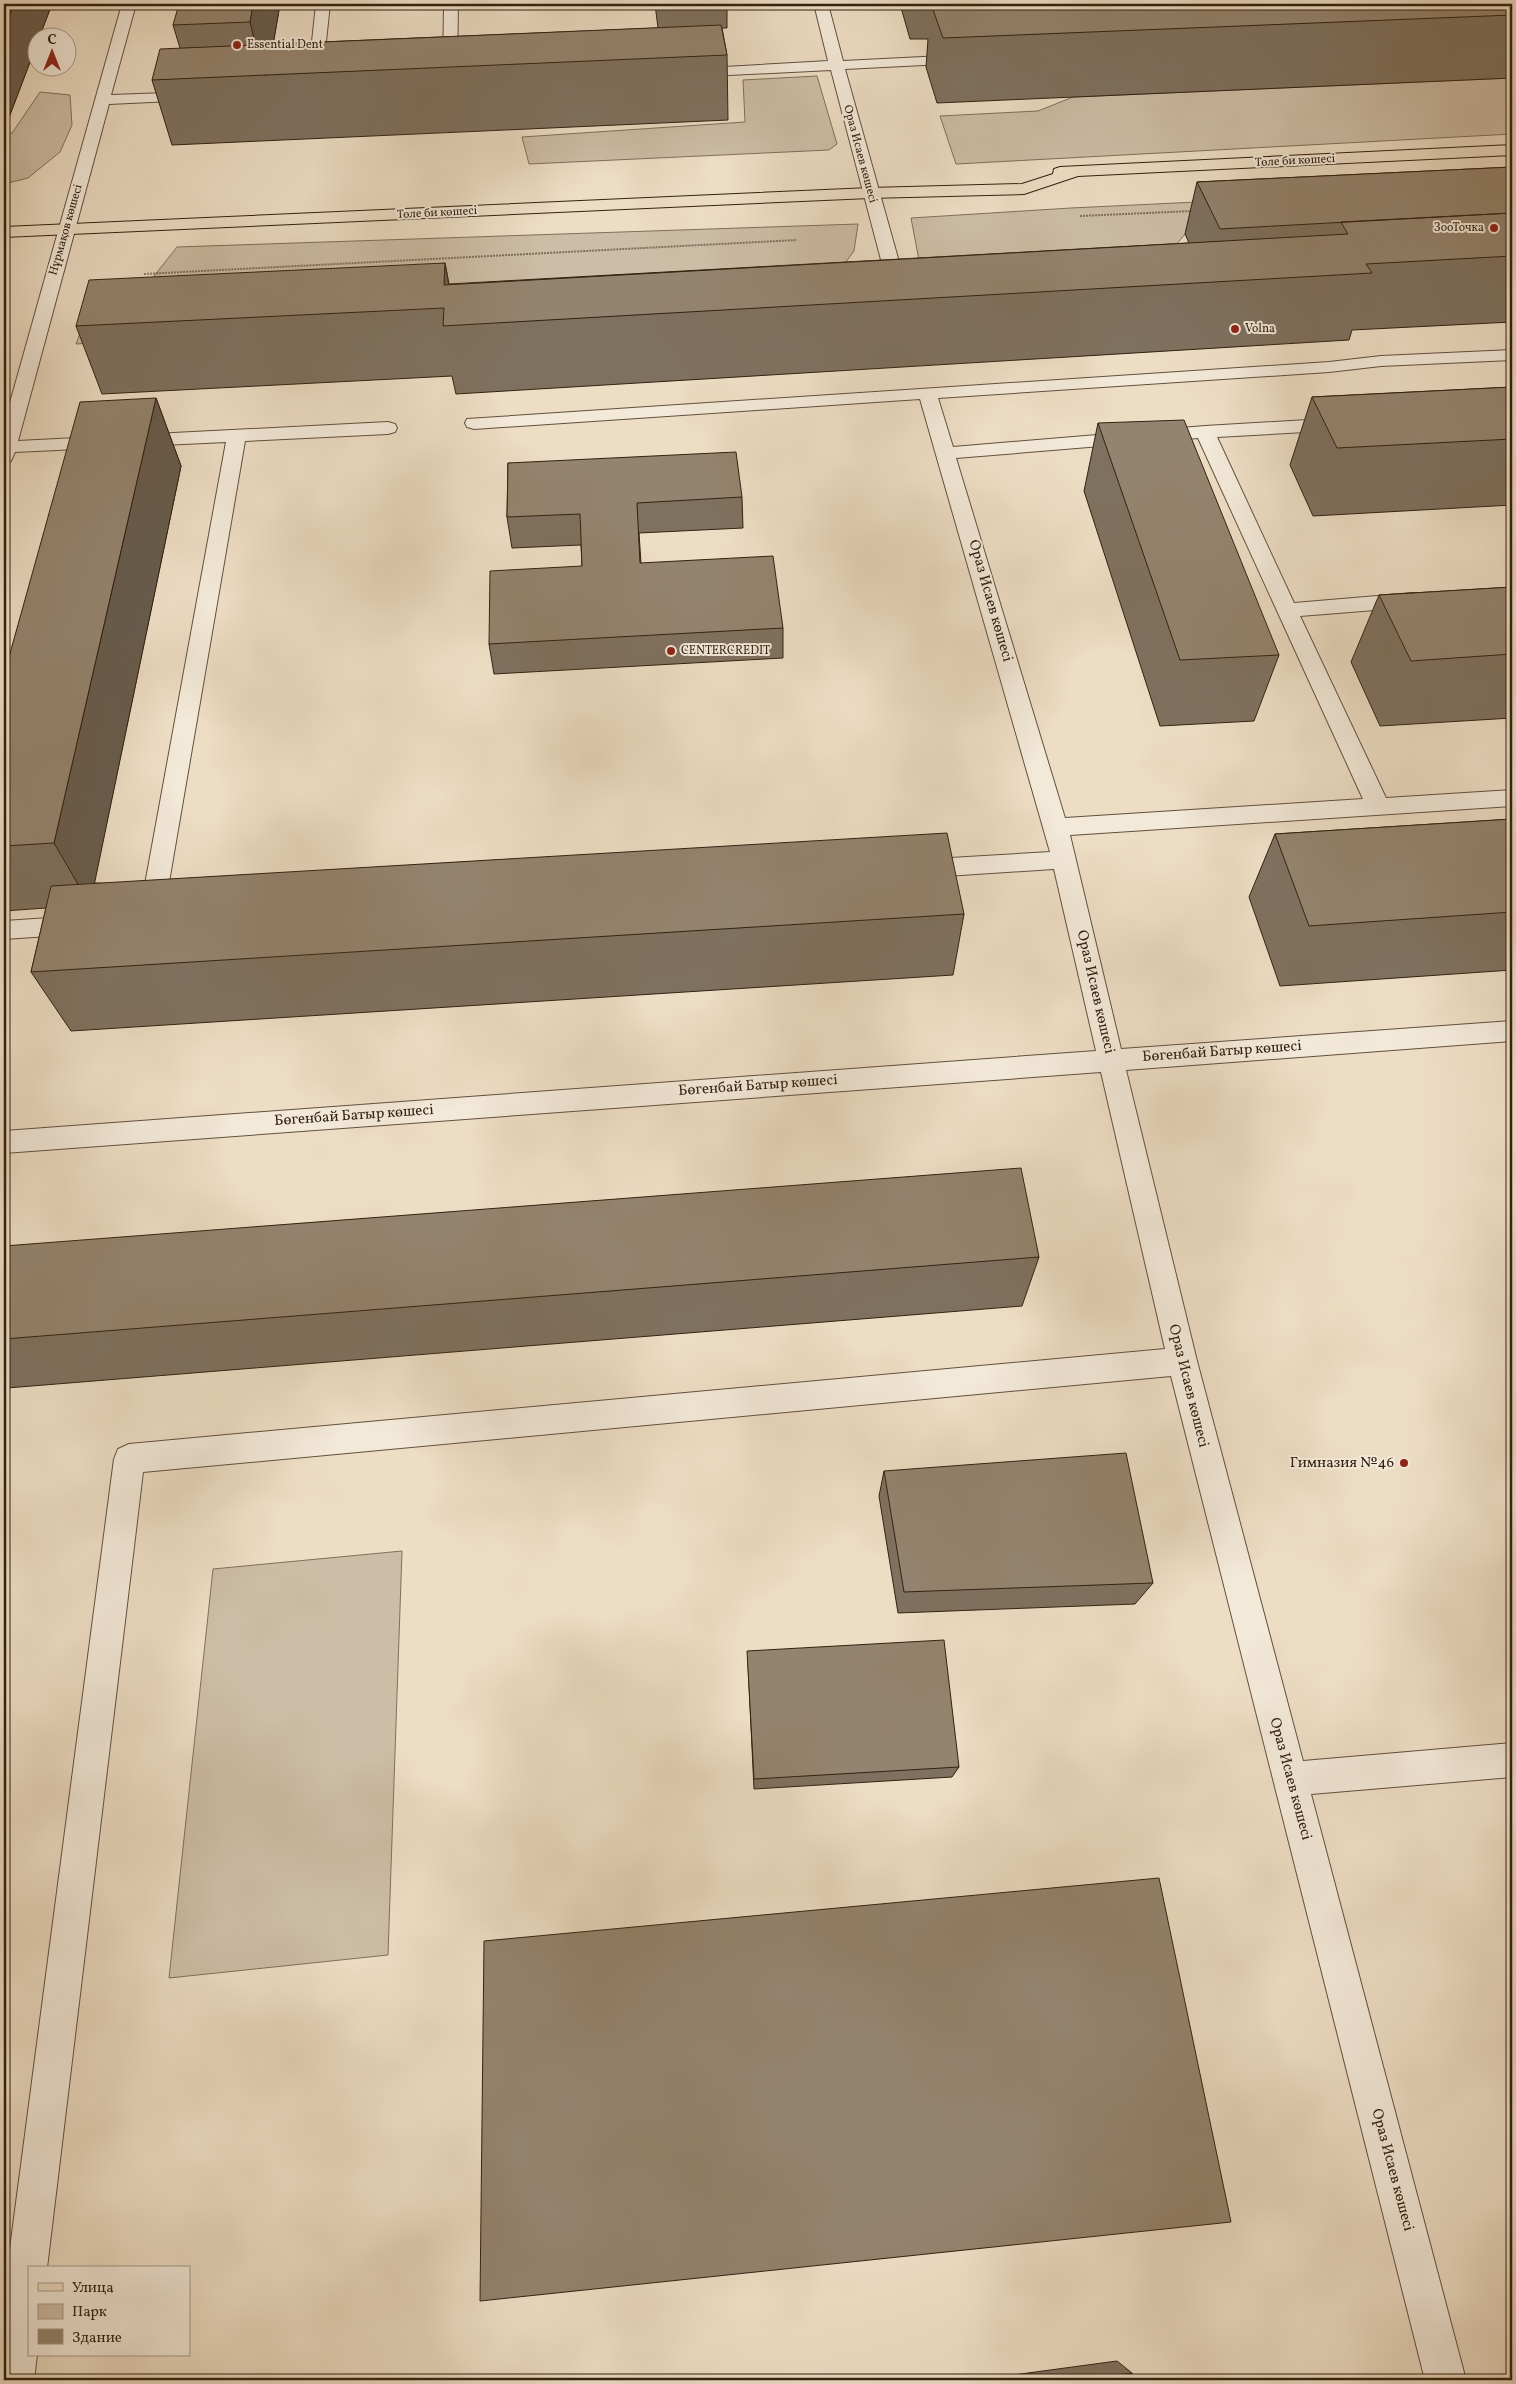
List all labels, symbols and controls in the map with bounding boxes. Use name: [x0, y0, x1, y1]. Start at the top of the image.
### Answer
north arrow: [28, 28, 78, 78]
text: С: [47, 31, 57, 50]
place label: Essential Dent: [247, 37, 323, 53]
marker: Essential Dent: [231, 39, 243, 51]
street label: Ораз Исаев көшесі: [839, 103, 881, 205]
street label: Төле би көшесі: [1254, 151, 1336, 171]
street label: Нұрмақов көшесі: [45, 182, 87, 277]
street label: Төле би көшесі: [396, 203, 478, 223]
place label: ЗооТочка: [1434, 220, 1484, 236]
marker: ЗооТочка: [1488, 222, 1500, 234]
place label: Volna: [1245, 321, 1275, 337]
marker: Volna: [1229, 323, 1241, 335]
street label: Ораз Исаев көшесі: [963, 537, 1017, 665]
place label: CENTERCREDIT: [681, 643, 770, 659]
marker: CENTERCREDIT: [665, 645, 677, 657]
street label: Ораз Исаев көшесі: [1071, 928, 1119, 1056]
street label: Бөгенбай Батыр көшесі: [1142, 1036, 1302, 1068]
street label: Бөгенбай Батыр көшесі: [678, 1070, 838, 1102]
street label: Бөгенбай Батыр көшесі: [274, 1100, 434, 1132]
street label: Ораз Исаев көшесі: [1163, 1322, 1213, 1450]
place label: Гимназия №46: [1290, 1453, 1394, 1474]
marker: Гимназия №46: [1398, 1457, 1410, 1469]
street label: Ораз Исаев көшесі: [1264, 1715, 1316, 1843]
street label: Ораз Исаев көшесі: [1366, 2106, 1418, 2234]
legend: [28, 2266, 190, 2356]
text: Улица: [72, 2278, 114, 2299]
text: Парк: [72, 2302, 107, 2323]
text: Здание: [72, 2328, 122, 2349]

